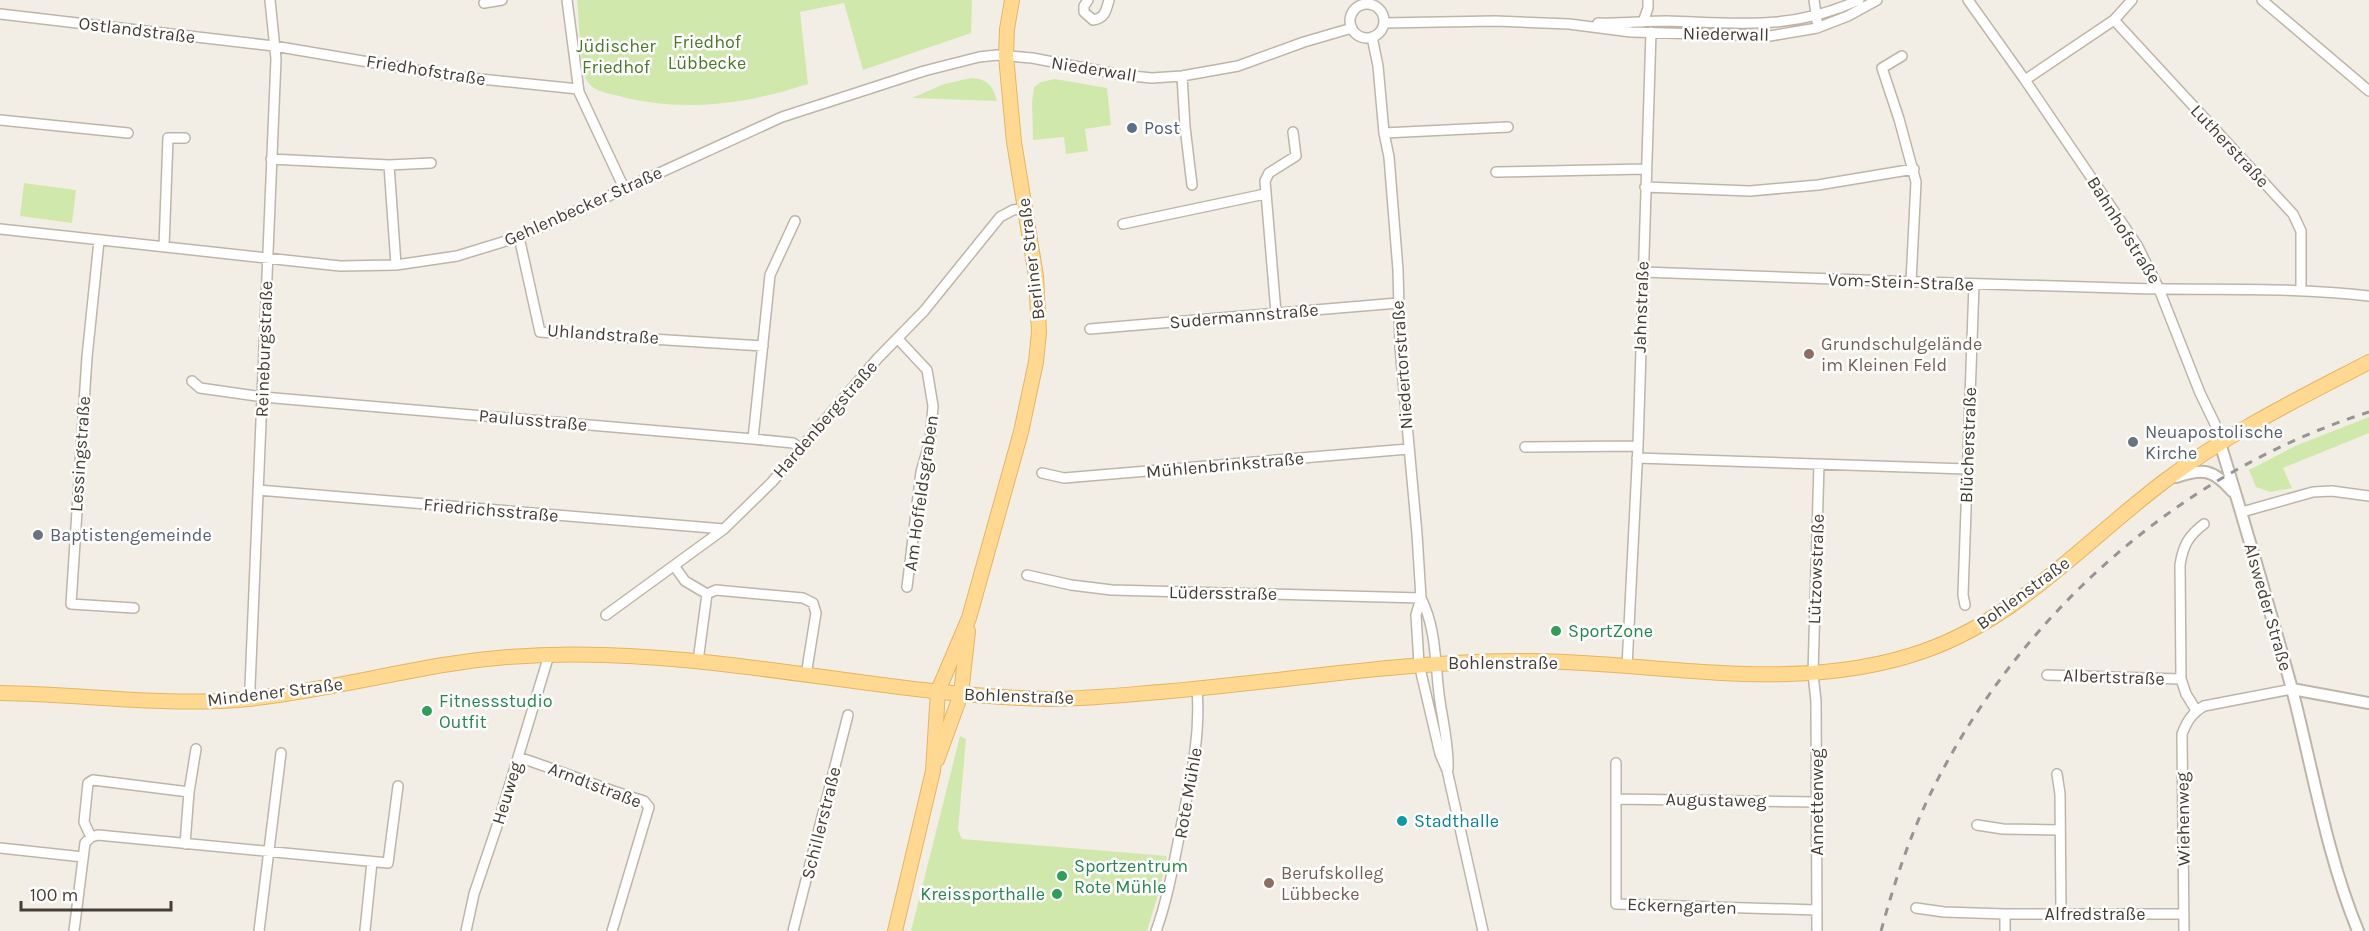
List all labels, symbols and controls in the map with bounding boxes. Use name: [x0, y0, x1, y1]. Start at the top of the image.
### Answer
street label: Ostlandstraße: [77, 12, 197, 48]
street label: Niederwall: [1683, 22, 1769, 46]
park label: Friedhof Lübbecke: [668, 31, 746, 74]
park label: Jüdischer Friedhof: [576, 35, 656, 78]
street label: Friedhofstraße: [365, 50, 487, 90]
street label: Niederwall: [1050, 51, 1138, 87]
street label: Lutherstraße: [2186, 100, 2274, 192]
place label: Post: [1144, 117, 1180, 139]
marker: Post: [1125, 121, 1139, 135]
street label: Gehlenbecker Straße: [501, 161, 665, 251]
street label: Bahnhofstraße: [2082, 172, 2166, 288]
street label: Berliner Straße: [1013, 197, 1049, 321]
street label: Jahnstraße: [1628, 261, 1654, 353]
street label: Vom-Stein-Straße: [1828, 268, 1974, 296]
street label: Reineburgstraße: [251, 280, 277, 418]
street label: Sudermannstraße: [1169, 299, 1319, 333]
street label: Niedertorstraße: [1387, 300, 1417, 430]
street label: Uhlandstraße: [546, 319, 660, 349]
place label: Grundschulgelände im Kleinen Feld: [1821, 333, 1982, 376]
marker: Grundschulgelände im Kleinen Feld: [1802, 347, 1816, 361]
street label: Hardenbergstraße: [768, 356, 882, 482]
street label: Blücherstraße: [1955, 387, 1981, 503]
street label: Lessingstraße: [65, 395, 95, 513]
street label: Paulusstraße: [478, 404, 588, 436]
street label: Am Hoffeldsgraben: [899, 414, 943, 572]
place label: Neuapostolische Kirche: [2145, 421, 2283, 464]
marker: Neuapostolische Kirche: [2126, 435, 2140, 449]
street label: Mühlenbrinkstraße: [1145, 447, 1305, 483]
street label: Friedrichsstraße: [422, 493, 560, 527]
street label: Lützowstraße: [1803, 513, 1829, 625]
place label: Baptistengemeinde: [50, 524, 212, 546]
marker: Baptistengemeinde: [31, 528, 45, 542]
street label: Alsweder Straße: [2239, 540, 2297, 674]
street label: Bohlenstraße: [1972, 552, 2074, 634]
street label: Lüdersstraße: [1169, 581, 1277, 605]
place label: SportZone: [1568, 620, 1653, 642]
marker: SportZone: [1549, 624, 1563, 638]
street label: Bohlenstraße: [1448, 652, 1558, 674]
street label: Albertstraße: [2063, 664, 2165, 690]
street label: Mindener Straße: [206, 673, 344, 711]
street label: Bohlenstraße: [964, 683, 1074, 709]
place label: Fitnessstudio Outfit: [439, 690, 553, 733]
marker: Fitnessstudio Outfit: [420, 704, 434, 718]
street label: Rote Mühle: [1169, 746, 1207, 840]
street label: Annettenweg: [1806, 748, 1828, 856]
street label: Arndtstraße: [545, 757, 645, 813]
street label: Heuweg: [487, 759, 527, 827]
street label: Schillerstraße: [796, 764, 846, 882]
street label: Wiehenweg: [2171, 772, 2195, 866]
street label: Augustaweg: [1665, 788, 1767, 812]
place label: Stadthalle: [1414, 810, 1499, 832]
marker: Stadthalle: [1395, 814, 1409, 828]
place label: Sportzentrum Rote Mühle: [1074, 855, 1188, 898]
place label: Berufskolleg Lübbecke: [1281, 862, 1384, 905]
marker: Sportzentrum Rote Mühle: [1055, 869, 1069, 883]
scale bar: [21, 874, 171, 912]
marker: Berufskolleg Lübbecke: [1262, 876, 1276, 890]
place label: Kreissporthalle: [920, 883, 1045, 905]
text: 100 m: [30, 884, 78, 906]
marker: Kreissporthalle: [1050, 887, 1064, 901]
street label: Eckerngarten: [1627, 893, 1737, 919]
street label: Alfredstraße: [2045, 903, 2145, 925]

